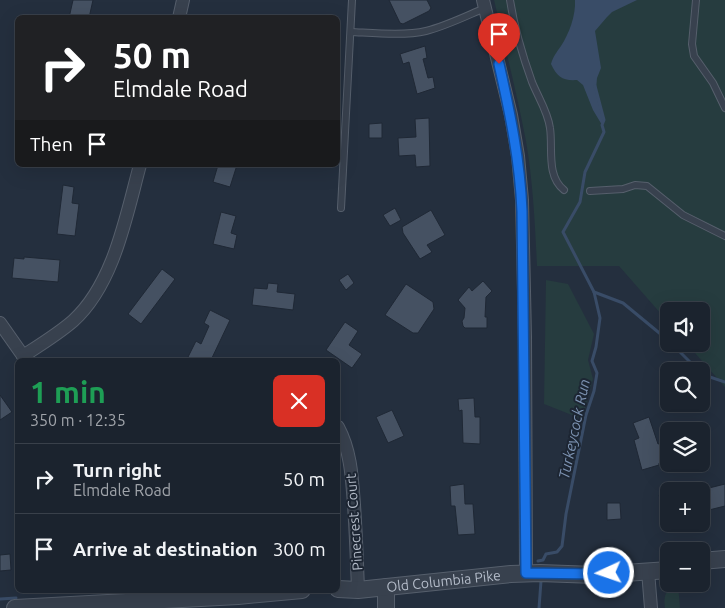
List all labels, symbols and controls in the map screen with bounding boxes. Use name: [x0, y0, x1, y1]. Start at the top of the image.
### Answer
pin: [478, 13, 520, 64]
icon: arrive: [485, 20, 513, 48]
icon: right: [30, 35, 95, 100]
text: 50 m: [113, 35, 191, 75]
text: Elmdale Road: [113, 76, 248, 101]
icon: arrive: [83, 130, 111, 158]
text: Then: [30, 133, 73, 155]
map controls: [660, 302, 710, 592]
button: sound: [660, 302, 710, 352]
button: search: [660, 362, 710, 412]
text: 1 min: [30, 375, 106, 409]
button: close: [273, 375, 325, 427]
water label: Turkeycock Run: [555, 377, 593, 481]
text: 350 m · 12:35: [30, 411, 126, 429]
button: layers: [660, 422, 710, 472]
text: Turn right: [73, 459, 161, 481]
icon: right: [30, 465, 58, 493]
text: 50 m: [283, 468, 325, 490]
street label: Pinecrest Court: [343, 472, 365, 571]
text: Elmdale Road: [73, 481, 171, 499]
button: +: [660, 482, 710, 532]
icon: arrive: [30, 535, 58, 563]
text: Arrive at destination: [73, 538, 258, 560]
text: 300 m: [273, 538, 326, 560]
button: −: [660, 542, 710, 592]
position arrow: [582, 546, 634, 598]
street label: Old Columbia Pike: [386, 567, 501, 595]

